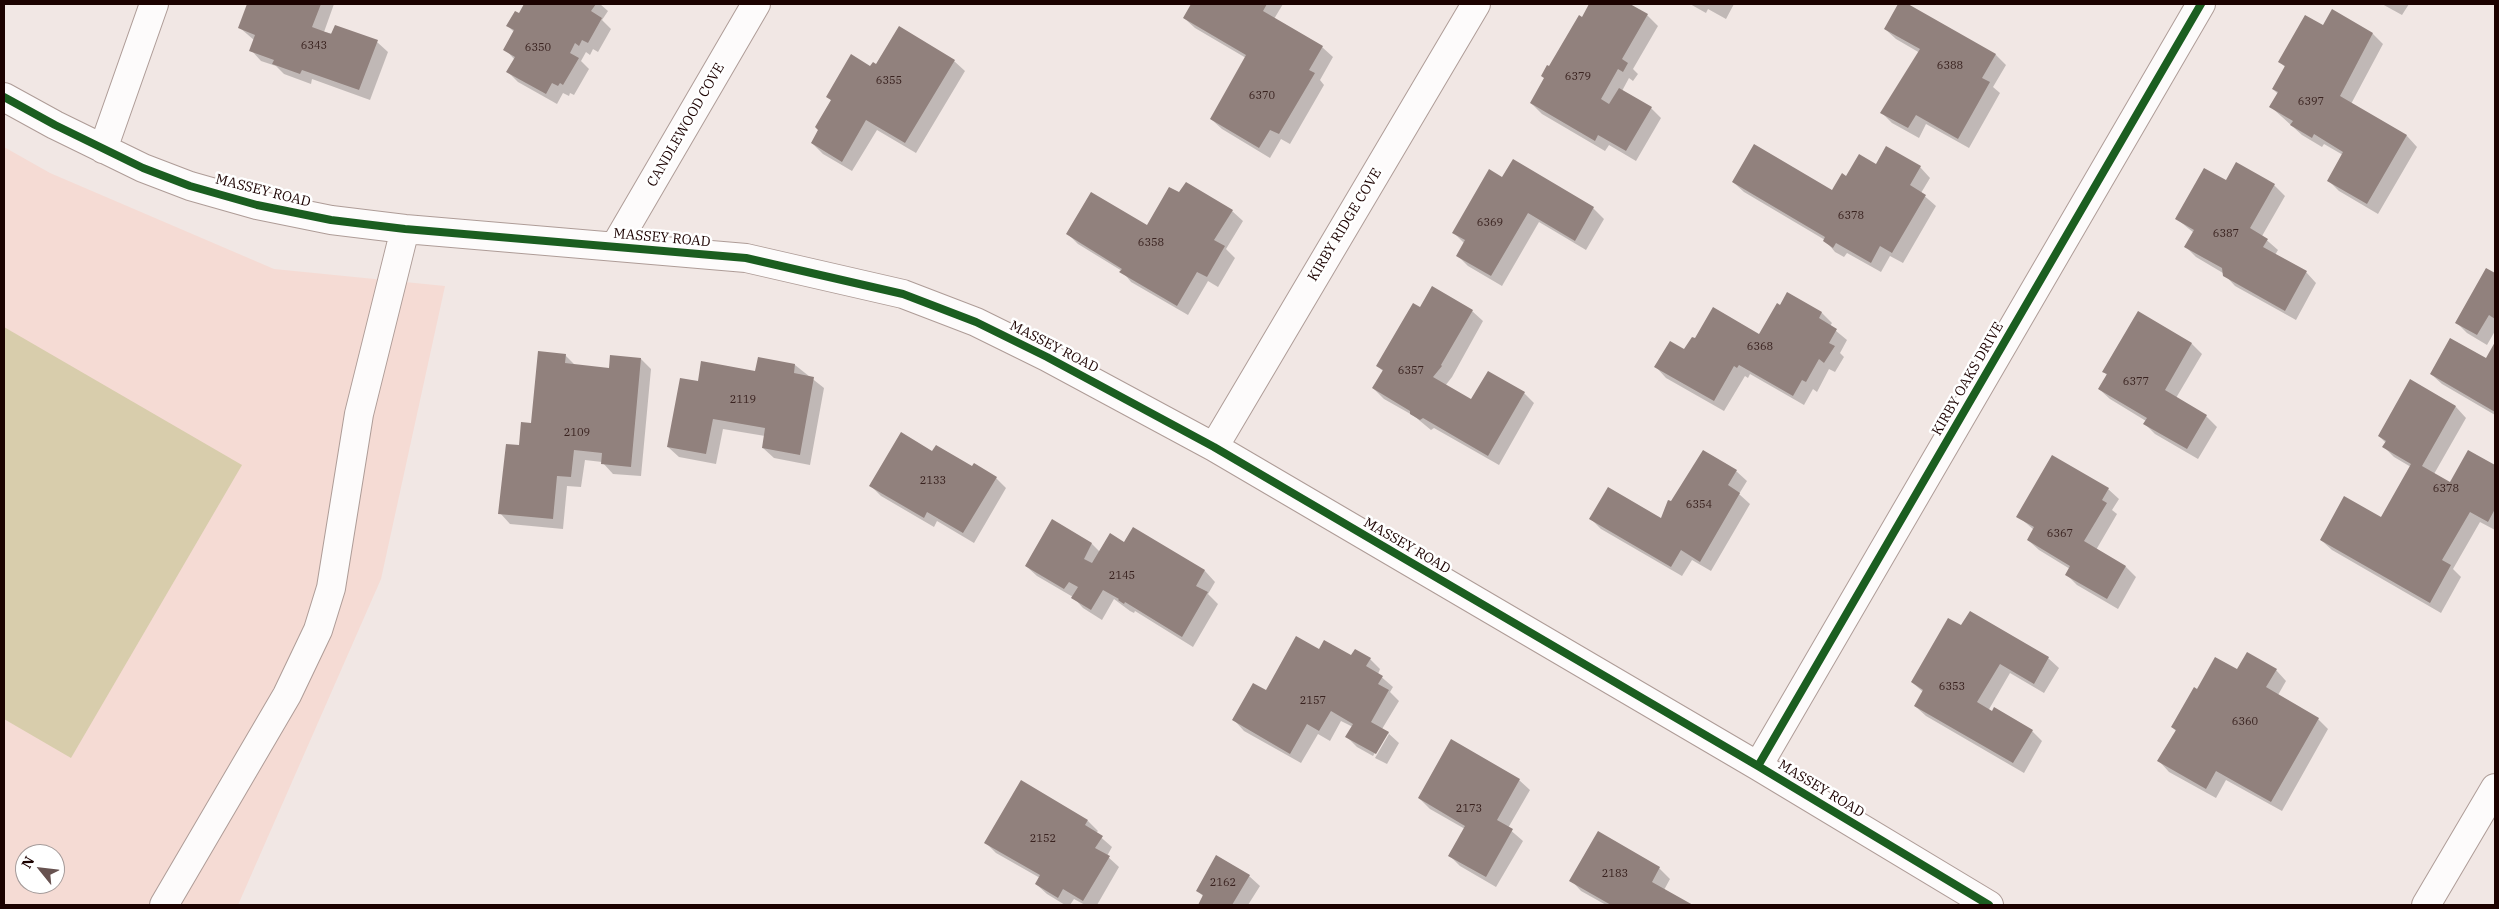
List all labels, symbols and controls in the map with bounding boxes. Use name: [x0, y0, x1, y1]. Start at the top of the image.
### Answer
house number: 6343: [301, 39, 327, 53]
house number: 6350: [525, 41, 551, 55]
house number: 6388: [1937, 59, 1963, 73]
street label: CANDLEWOOD COVE: [644, 60, 728, 190]
house number: 6379: [1565, 70, 1591, 84]
house number: 6355: [876, 74, 902, 88]
house number: 6370: [1249, 89, 1275, 103]
house number: 6397: [2298, 95, 2324, 109]
street label: KIRBY RIDGE COVE: [1305, 166, 1385, 284]
street label: MASSEY ROAD: [214, 171, 312, 211]
house number: 6378: [1838, 209, 1864, 223]
house number: 6369: [1477, 216, 1503, 230]
street label: MASSEY ROAD: [613, 225, 711, 251]
house number: 6387: [2213, 227, 2239, 241]
house number: 6358: [1138, 236, 1164, 250]
street label: MASSEY ROAD: [1007, 317, 1101, 377]
street label: KIRBY OAKS DRIVE: [1929, 319, 2007, 439]
house number: 6368: [1747, 340, 1773, 354]
house number: 6357: [1398, 364, 1424, 378]
house number: 6377: [2123, 375, 2149, 389]
house number: 2119: [730, 393, 756, 407]
house number: 2109: [564, 426, 590, 440]
house number: 2133: [920, 474, 946, 488]
house number: 6378: [2433, 482, 2459, 496]
house number: 6354: [1686, 498, 1712, 512]
street label: MASSEY ROAD: [1361, 514, 1453, 578]
house number: 6367: [2047, 527, 2073, 541]
house number: 2145: [1109, 569, 1135, 583]
house number: 6353: [1939, 680, 1965, 694]
house number: 2157: [1300, 694, 1326, 708]
house number: 6360: [2232, 715, 2258, 729]
street label: MASSEY ROAD: [1775, 757, 1867, 821]
house number: 2173: [1456, 802, 1482, 816]
house number: 2152: [1030, 832, 1056, 846]
north arrow: [15, 844, 65, 894]
text: N: [17, 853, 38, 871]
house number: 2183: [1602, 867, 1628, 881]
house number: 2162: [1210, 876, 1236, 890]

